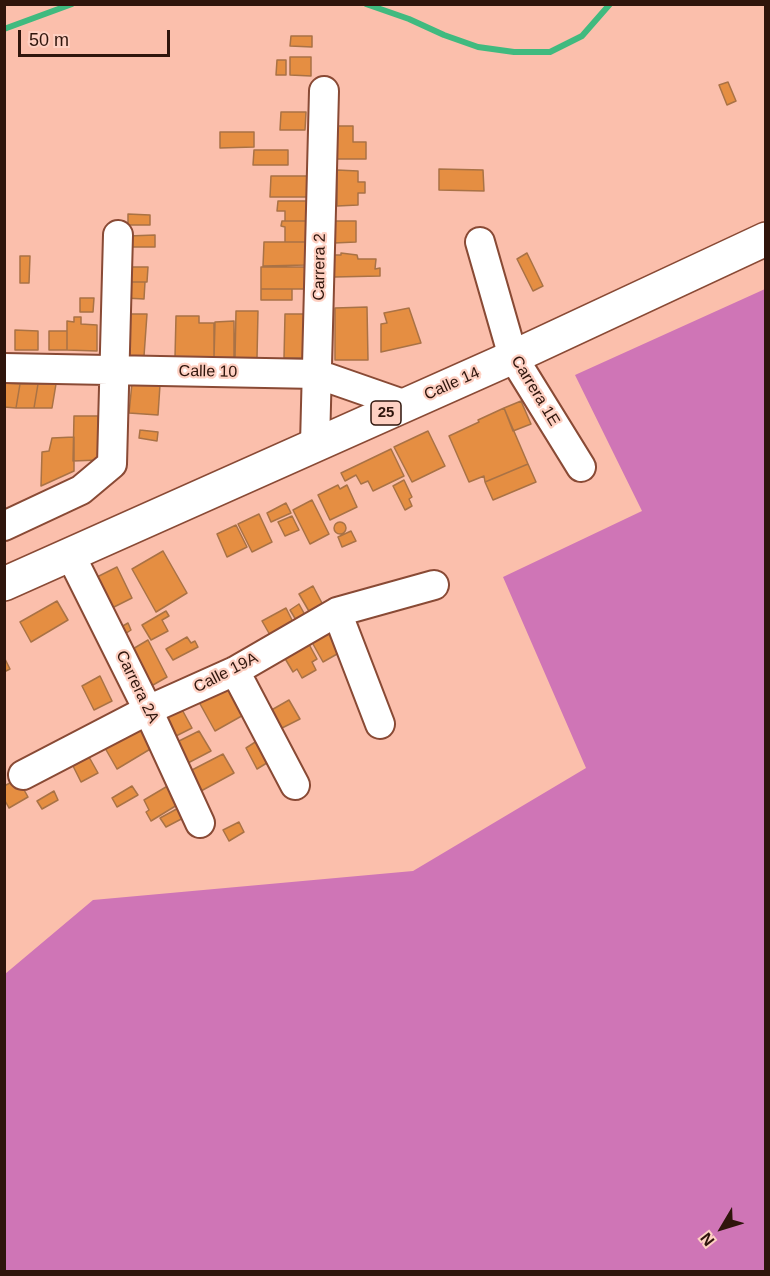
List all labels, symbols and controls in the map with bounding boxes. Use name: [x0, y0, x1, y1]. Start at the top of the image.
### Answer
scale bar: [21, 18, 172, 56]
text: 50 m: [29, 30, 69, 50]
street label: Carrera 2: [310, 233, 330, 301]
street label: Carrera 1E: [507, 353, 563, 429]
street label: Calle 10: [178, 362, 238, 382]
street label: Calle 14: [421, 363, 483, 405]
road number: 25: [371, 401, 401, 425]
street label: Carrera 2A: [111, 648, 163, 726]
street label: Calle 19A: [191, 649, 261, 697]
north arrow: [692, 1198, 752, 1258]
text: N: [697, 1230, 718, 1249]

